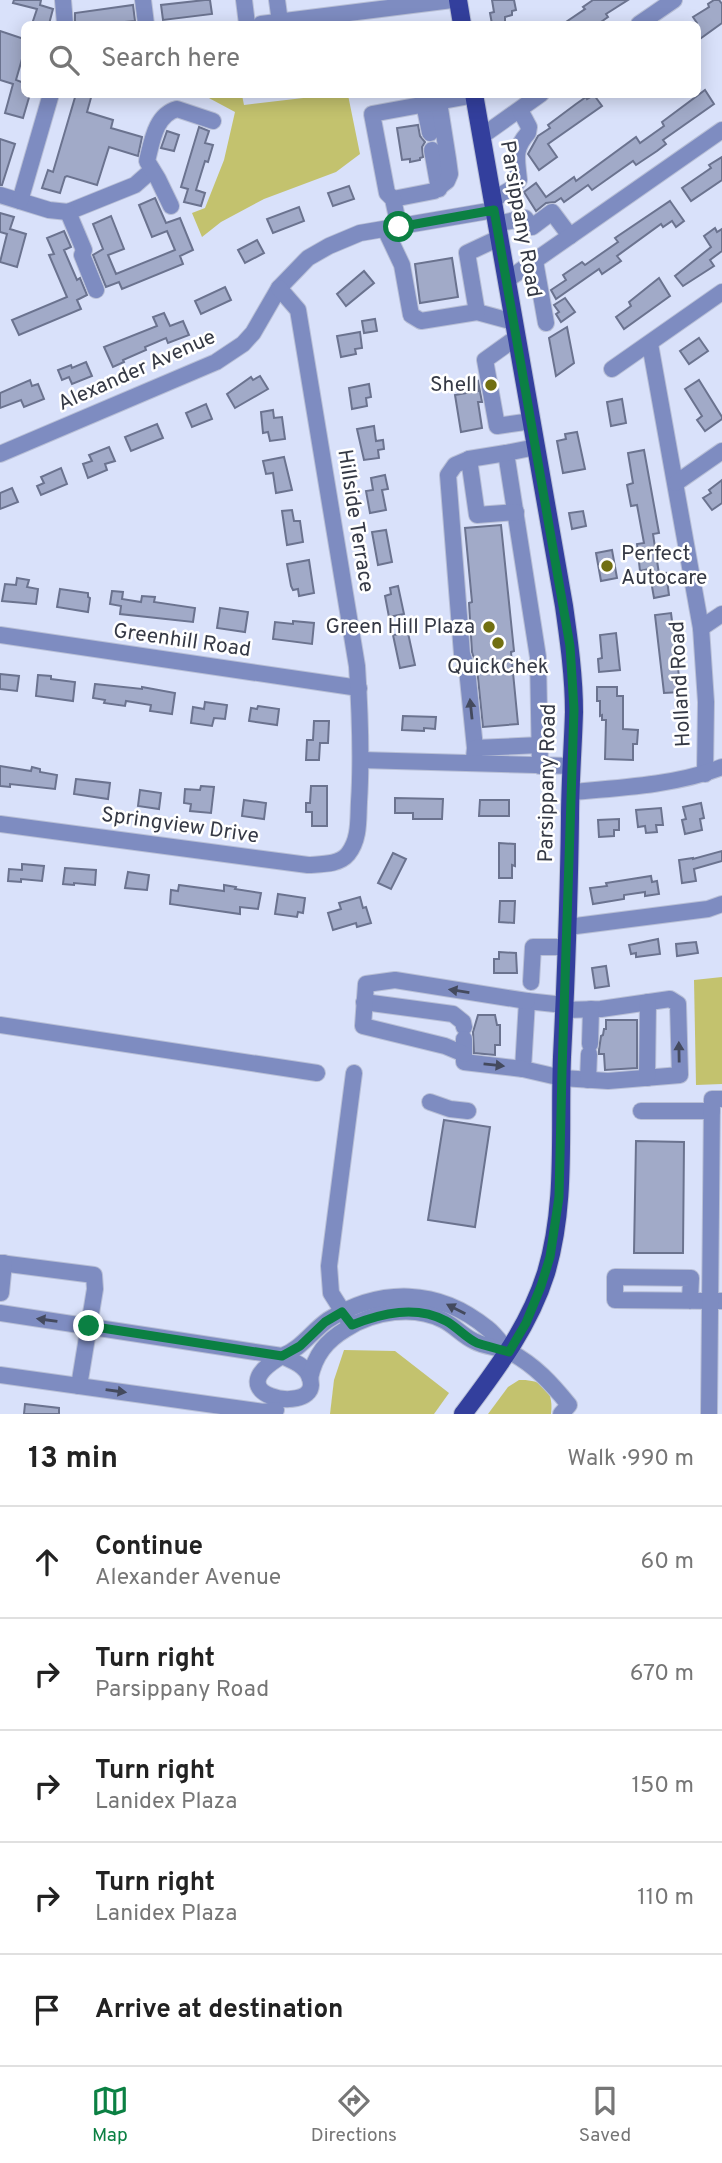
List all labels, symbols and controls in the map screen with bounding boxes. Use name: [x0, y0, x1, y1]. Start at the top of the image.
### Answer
search box: [21, 21, 701, 98]
icon: search: [45, 41, 83, 79]
text: Search here: [101, 43, 240, 76]
street label: Parsippany Road: [493, 138, 547, 300]
route start: [383, 211, 414, 242]
street label: Alexander Avenue: [54, 324, 220, 418]
place label: Shell: [430, 372, 477, 399]
marker: Shell: [483, 377, 499, 393]
street label: Hillside Terrace: [330, 448, 380, 594]
place label: Perfect Autocare: [621, 541, 707, 592]
marker: Perfect Autocare: [599, 558, 615, 574]
place label: Green Hill Plaza: [326, 614, 475, 641]
street label: Greenhill Road: [111, 618, 253, 664]
marker: Green Hill Plaza: [481, 619, 497, 635]
street label: Holland Road: [664, 620, 698, 748]
marker: QuickChek: [490, 635, 506, 651]
place label: QuickChek: [447, 654, 549, 681]
one-way arrow: [465, 697, 476, 719]
street label: Parsippany Road: [533, 703, 563, 863]
street label: Springview Drive: [100, 802, 260, 850]
one-way arrow: [448, 985, 470, 996]
one-way arrow: [673, 1040, 685, 1062]
one-way arrow: [483, 1060, 505, 1071]
one-way arrow: [446, 1304, 466, 1315]
route end: [73, 1310, 104, 1341]
one-way arrow: [36, 1314, 58, 1325]
one-way arrow: [105, 1386, 127, 1397]
text: 13 min: [28, 1441, 118, 1478]
text: Walk · 990 m: [567, 1445, 694, 1474]
text: Continue: [95, 1531, 203, 1564]
icon: ahead: [28, 1543, 66, 1581]
text: 60 m: [641, 1548, 694, 1577]
text: Alexander Avenue: [95, 1564, 281, 1593]
text: Turn right: [95, 1643, 215, 1676]
icon: right: [28, 1655, 66, 1693]
text: 670 m: [630, 1660, 694, 1689]
text: Parsippany Road: [95, 1676, 269, 1705]
text: Turn right: [95, 1755, 215, 1788]
icon: right: [28, 1767, 66, 1805]
text: 150 m: [632, 1772, 694, 1801]
text: Lanidex Plaza: [95, 1788, 237, 1817]
text: Turn right: [95, 1867, 215, 1900]
icon: right: [28, 1879, 66, 1917]
text: 110 m: [637, 1884, 694, 1913]
text: Lanidex Plaza: [95, 1900, 237, 1929]
icon: arrive: [28, 1991, 66, 2029]
text: Arrive at destination: [95, 1994, 343, 2027]
tab: Map: [91, 2082, 129, 2148]
tab: Directions: [311, 2082, 397, 2148]
tab: Saved: [579, 2082, 631, 2148]

